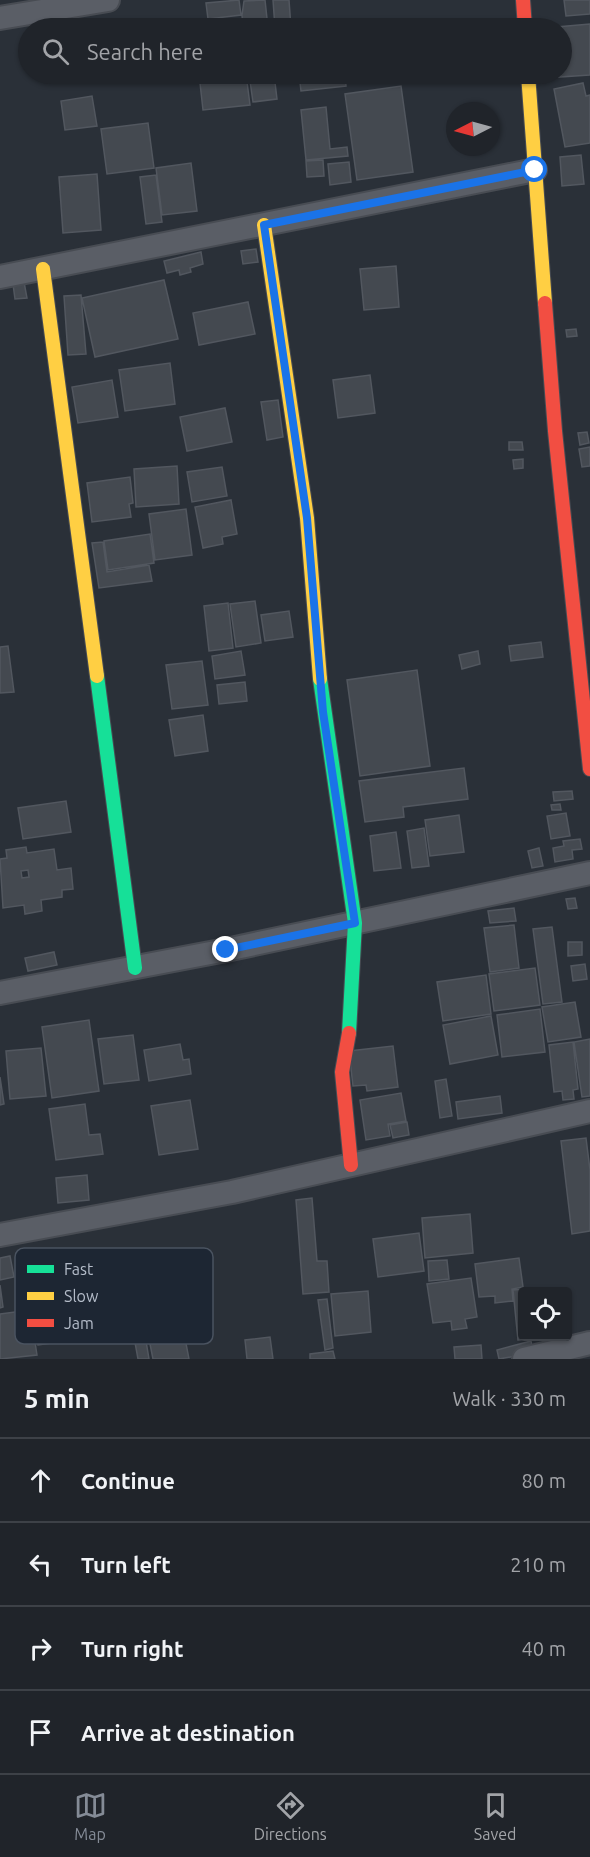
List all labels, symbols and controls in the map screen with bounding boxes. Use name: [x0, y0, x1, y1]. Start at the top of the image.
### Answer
search box: [18, 18, 572, 84]
icon: search: [39, 35, 72, 68]
text: Search here: [87, 39, 203, 64]
north arrow: [446, 102, 500, 156]
route start: [521, 156, 547, 182]
route end: [212, 936, 238, 962]
legend: [15, 1248, 213, 1344]
text: Fast: [64, 1260, 94, 1278]
text: Slow: [64, 1287, 99, 1305]
map controls: [518, 1287, 572, 1341]
button: locate: [518, 1287, 572, 1341]
text: Jam: [64, 1314, 94, 1332]
text: 5 min: [24, 1384, 90, 1413]
text: Walk · 330 m: [453, 1387, 566, 1410]
icon: ahead: [24, 1464, 57, 1497]
text: Continue: [81, 1468, 175, 1493]
text: 80 m: [522, 1469, 566, 1492]
icon: left: [24, 1548, 57, 1581]
text: Turn left: [81, 1552, 171, 1577]
text: 210 m: [510, 1553, 566, 1576]
icon: right: [24, 1632, 57, 1665]
text: Turn right: [81, 1636, 183, 1661]
text: 40 m: [522, 1637, 566, 1660]
icon: arrive: [24, 1716, 57, 1749]
text: Arrive at destination: [81, 1720, 295, 1745]
tab: Map: [74, 1789, 107, 1843]
tab: Directions: [254, 1789, 327, 1843]
tab: Saved: [474, 1789, 516, 1843]

